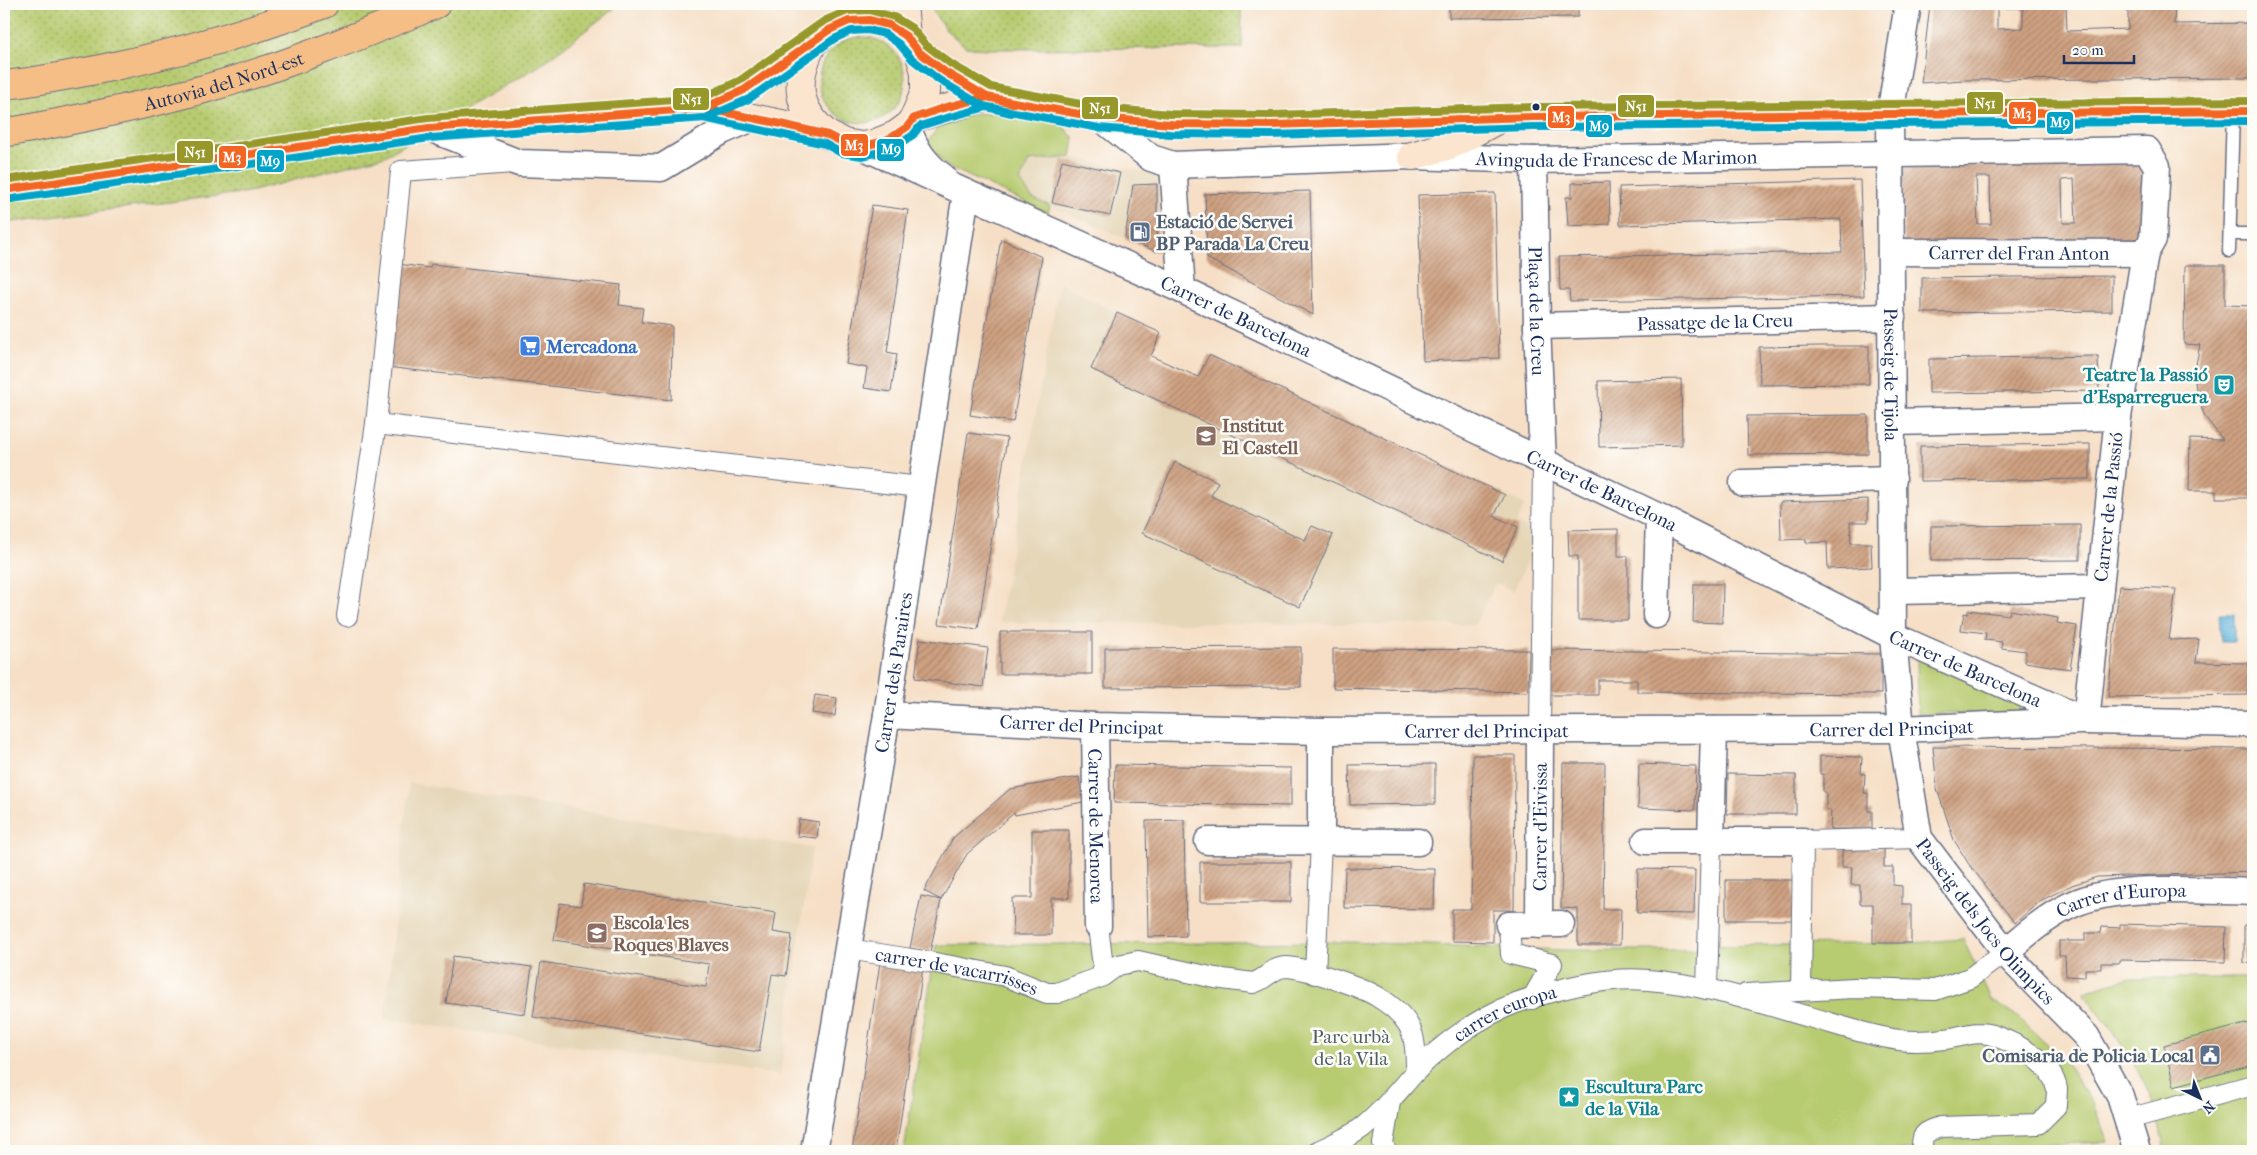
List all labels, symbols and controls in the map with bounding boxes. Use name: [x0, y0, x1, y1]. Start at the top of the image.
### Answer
scale bar: [2064, 32, 2134, 64]
text: 20 m: [2072, 41, 2104, 59]
street label: Autovia del Nord-est: [141, 47, 307, 116]
line badge: N51: [672, 87, 710, 111]
text: N51: [680, 91, 702, 108]
line badge: N51: [1966, 91, 2004, 115]
line badge: N51: [1617, 94, 1655, 118]
text: N51: [1974, 95, 1996, 112]
line badge: N51: [1081, 96, 1119, 120]
text: N51: [1625, 98, 1647, 115]
text: N51: [1089, 100, 1111, 117]
line badge: M3: [2008, 101, 2037, 125]
unlabelled marker: [1531, 102, 1541, 112]
line badge: M3: [1547, 105, 1575, 129]
text: M3: [2012, 105, 2032, 122]
text: M3: [1551, 109, 1571, 126]
line badge: M9: [2046, 111, 2074, 135]
line badge: M9: [1585, 114, 1613, 138]
text: M9: [2049, 114, 2070, 131]
text: M9: [1588, 118, 1609, 135]
line badge: M3: [840, 133, 869, 157]
text: M3: [844, 137, 864, 154]
line badge: M9: [876, 138, 905, 162]
line badge: N51: [176, 140, 214, 164]
text: M9: [880, 141, 901, 158]
text: N51: [184, 144, 206, 161]
line badge: M3: [218, 145, 247, 169]
street label: Avinguda de Francesc de Marimon: [1474, 146, 1758, 172]
text: M3: [222, 149, 242, 166]
line badge: M9: [256, 149, 285, 173]
text: M9: [259, 153, 280, 170]
place label: Estació de Servei BP Parada La Creu: [1156, 211, 1309, 255]
fuel station icon: Estació de Servei BP Parada La Creu: [1128, 220, 1152, 244]
street label: Carrer del Fran Anton: [1928, 242, 2110, 265]
street label: Plaça de la Creu: [1524, 246, 1549, 376]
street label: Carrer de Barcelona: [1157, 272, 1315, 362]
street label: Passeig de Tijola: [1879, 308, 1902, 442]
street label: Passatge de la Creu: [1637, 310, 1794, 335]
supermarket icon: Mercadona: [518, 334, 542, 358]
place label: Mercadona: [545, 336, 639, 358]
place label: Teatre la Passió d'Esparreguera: [2082, 364, 2209, 408]
theatre icon: Teatre la Passió d'Esparreguera: [2212, 373, 2236, 397]
place label: Institut El Castell: [1222, 415, 1299, 459]
school or university icon: Institut El Castell: [1194, 424, 1218, 448]
street label: Carrer de la Passió: [2090, 431, 2128, 583]
street label: Carrer de Barcelona: [1523, 445, 1681, 536]
street label: Carrer dels Paraires: [871, 591, 917, 755]
street label: Carrer de Barcelona: [1886, 626, 2045, 712]
street label: Carrer del Principat: [999, 711, 1164, 740]
street label: Carrer del Principat: [1809, 716, 1974, 741]
street label: Carrer del Principat: [1404, 720, 1569, 743]
street label: Carrer de Menorca: [1083, 748, 1108, 904]
street label: Carrer d'Eivissa: [1529, 762, 1552, 891]
street label: Passeig dels Jocs Olimpics: [1911, 834, 2059, 1009]
street label: Carrer d'Europa: [2052, 880, 2187, 923]
place label: Escola les Roques Blaves: [613, 912, 729, 956]
school or university icon: Escola les Roques Blaves: [585, 921, 609, 945]
street label: carrer de vacarrisses: [874, 943, 1041, 1000]
street label: carrer europa: [1449, 981, 1559, 1047]
park label: Parc urbà de la Vila: [1312, 1026, 1390, 1070]
public building icon: Comisaria de Policia Local: [2198, 1043, 2222, 1067]
place label: Comisaria de Policia Local: [1982, 1045, 2195, 1067]
north arrow: [2174, 1072, 2224, 1122]
place label: Escultura Parc de la Vila: [1585, 1076, 1703, 1120]
place icon: Escultura Parc de la Vila: [1557, 1085, 1581, 1109]
text: N: [2199, 1097, 2218, 1117]

